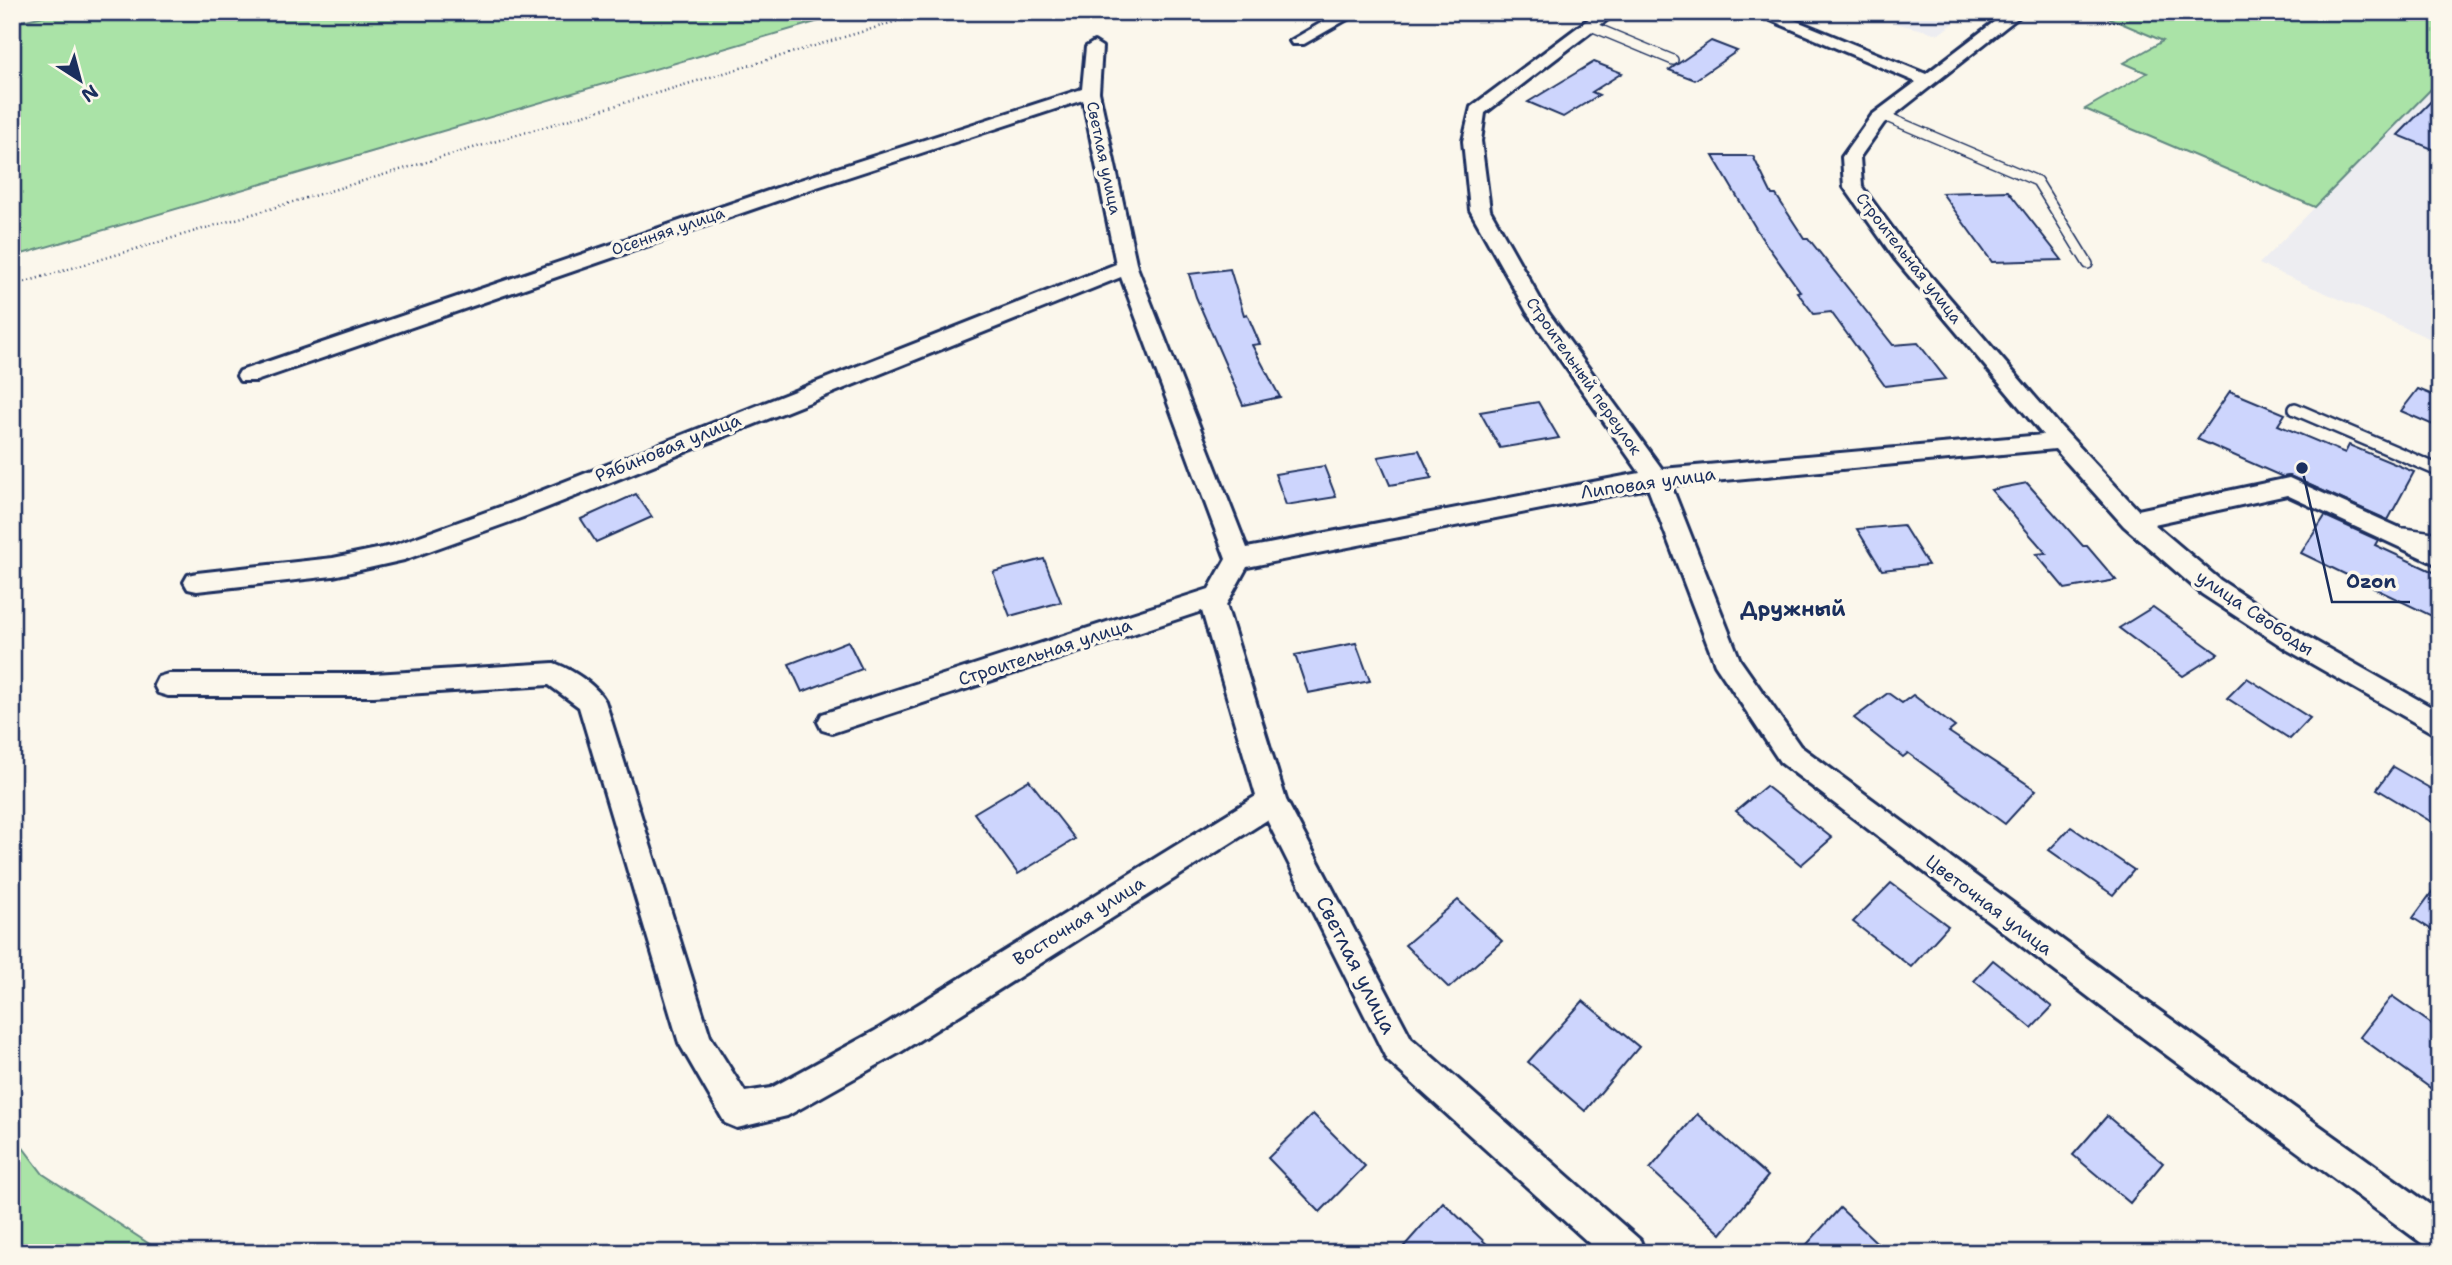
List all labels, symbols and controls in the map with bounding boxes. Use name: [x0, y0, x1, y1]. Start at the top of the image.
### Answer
north arrow: [46, 46, 116, 116]
text: N: [76, 79, 103, 108]
street label: Светлая улица: [1082, 99, 1126, 217]
street label: Строительная улица: [1851, 188, 1967, 328]
street label: Осенняя улица: [609, 202, 727, 260]
street label: Строительный переулок: [1521, 293, 1647, 459]
street label: Рябиновая улица: [592, 408, 744, 488]
street label: Липовая улица: [1579, 462, 1717, 504]
callout: Ozon: [2332, 562, 2410, 602]
street label: улица Свободы: [2191, 565, 2319, 661]
text: Ozon: [2346, 569, 2396, 594]
district label: Дружный: [1740, 595, 1846, 623]
street label: Строительная улица: [955, 613, 1135, 691]
street label: Цветочная улица: [1921, 849, 2057, 961]
street label: Восточная улица: [1009, 871, 1149, 971]
street label: Светлая улица: [1309, 891, 1403, 1039]

